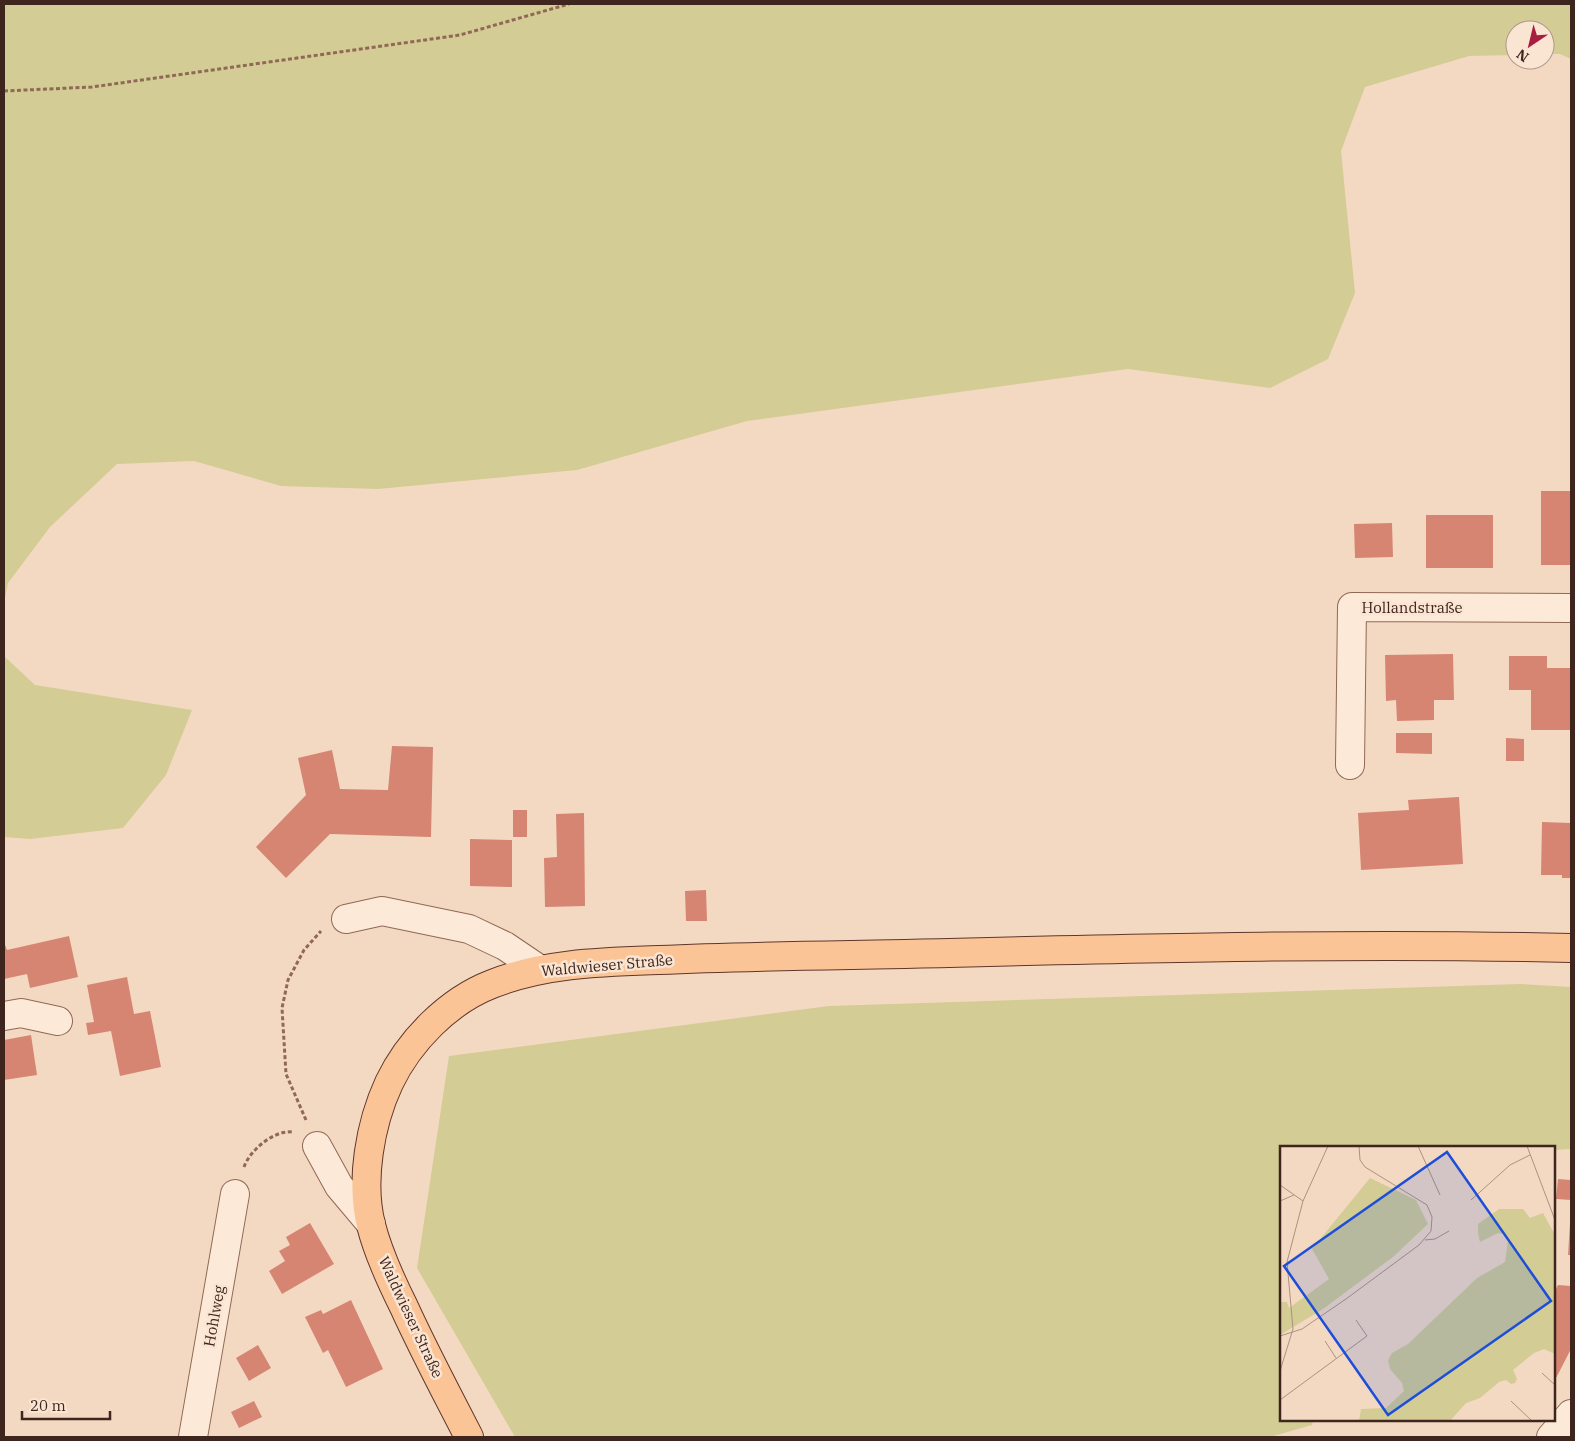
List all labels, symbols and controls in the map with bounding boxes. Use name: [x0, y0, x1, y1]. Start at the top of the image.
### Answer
north arrow: [1505, 20, 1555, 70]
text: N: [1513, 45, 1532, 66]
street label: Hollandstraße: [1361, 598, 1463, 617]
street label: Waldwieser Straße: [540, 950, 674, 980]
inset map: [1280, 1146, 1555, 1421]
street label: Waldwieser Straße: [375, 1253, 447, 1381]
street label: Hohlweg: [199, 1284, 229, 1348]
scale bar: [22, 1388, 110, 1420]
text: 20 m: [30, 1396, 66, 1415]

